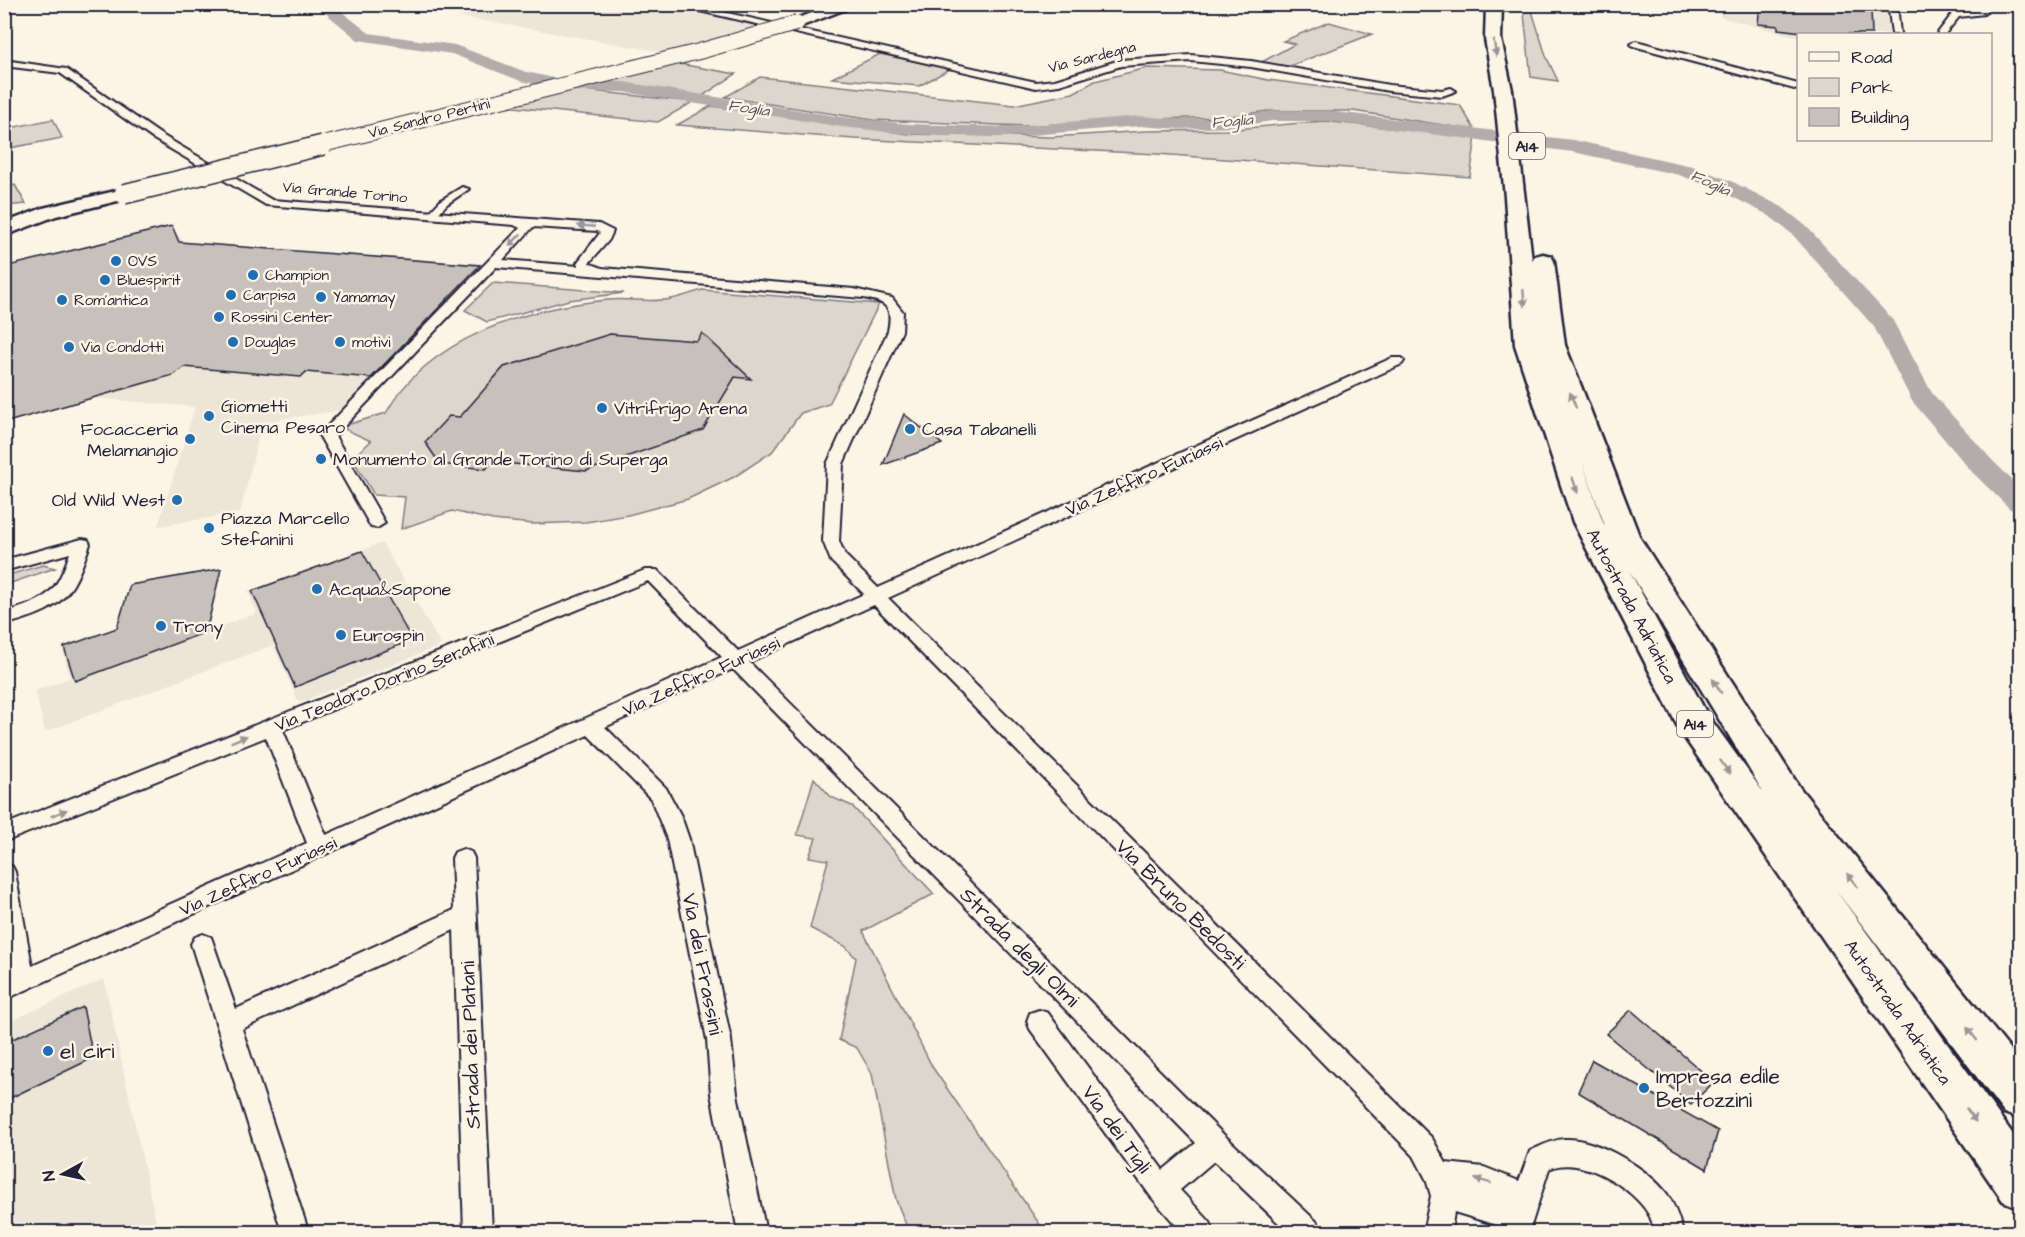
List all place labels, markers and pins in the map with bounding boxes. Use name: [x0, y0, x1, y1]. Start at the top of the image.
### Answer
place label: OVS: [128, 251, 157, 272]
marker: OVS: [109, 254, 123, 268]
place label: Champion: [265, 265, 329, 286]
marker: Champion: [246, 268, 260, 282]
place label: Bluespirit: [117, 270, 181, 291]
marker: Bluespirit: [98, 273, 112, 287]
place label: Carpisa: [243, 285, 296, 306]
place label: Yamamay: [333, 287, 396, 309]
marker: Carpisa: [224, 288, 238, 302]
place label: Rom'antica: [74, 290, 148, 311]
marker: Yamamay: [314, 290, 328, 304]
marker: Rom'antica: [55, 293, 69, 307]
place label: Rossini Center: [231, 307, 332, 328]
marker: Rossini Center: [212, 310, 226, 324]
place label: Douglas: [245, 332, 297, 354]
place label: motivi: [352, 332, 391, 353]
marker: Douglas: [226, 335, 240, 349]
marker: motivi: [333, 335, 347, 349]
place label: Via Condotti: [81, 337, 164, 358]
marker: Via Condotti: [62, 340, 76, 354]
place label: Giometti Cinema Pesaro: [221, 394, 345, 440]
place label: Vitrifrigo Arena: [614, 396, 747, 422]
marker: Vitrifrigo Arena: [595, 401, 609, 415]
marker: Giometti Cinema Pesaro: [202, 409, 216, 423]
place label: Focacceria Melamangio: [81, 417, 178, 464]
place label: Casa Tabanelli: [922, 417, 1036, 442]
marker: Casa Tabanelli: [903, 422, 917, 436]
marker: Focacceria Melamangio: [183, 432, 197, 446]
place label: Monumento al Grande Torino di Superga: [333, 447, 668, 473]
marker: Monumento al Grande Torino di Superga: [314, 452, 328, 466]
place label: Old Wild West: [52, 488, 166, 513]
marker: Old Wild West: [170, 493, 184, 507]
place label: Piazza Marcello Stefanini: [221, 506, 349, 552]
marker: Piazza Marcello Stefanini: [202, 521, 216, 535]
place label: Acqua&Sapone: [329, 577, 451, 602]
marker: Acqua&Sapone: [310, 582, 324, 596]
place label: Trony: [173, 614, 223, 640]
marker: Trony: [154, 619, 168, 633]
place label: Eurospin: [353, 623, 424, 648]
marker: Eurospin: [334, 628, 348, 642]
place label: el ciri: [60, 1037, 114, 1066]
marker: el ciri: [41, 1044, 55, 1058]
place label: Impresa edile Bertozzini: [1656, 1062, 1780, 1115]
marker: Impresa edile Bertozzini: [1637, 1081, 1651, 1095]

